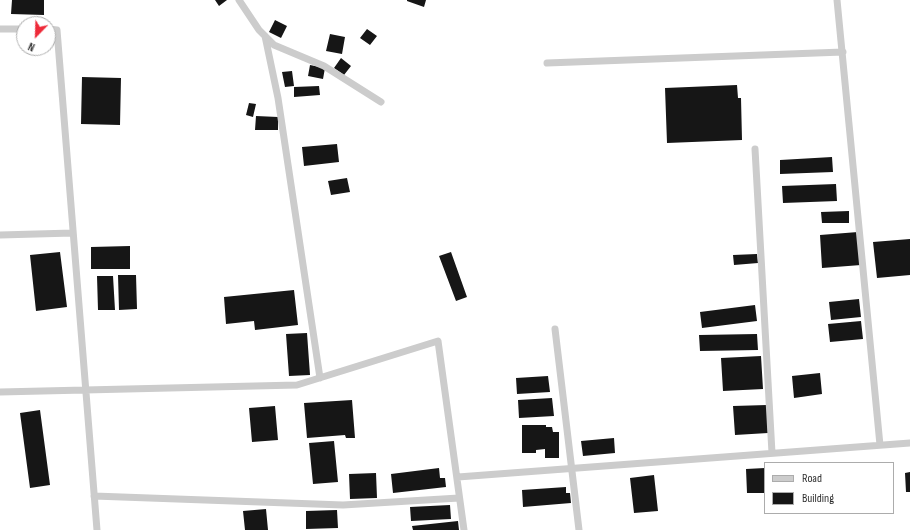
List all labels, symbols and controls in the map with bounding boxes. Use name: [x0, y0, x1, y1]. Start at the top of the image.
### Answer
north arrow: [16, 16, 56, 56]
text: N: [26, 39, 37, 54]
legend: [764, 462, 894, 514]
text: Road: [802, 471, 822, 486]
text: Building: [802, 491, 834, 506]

